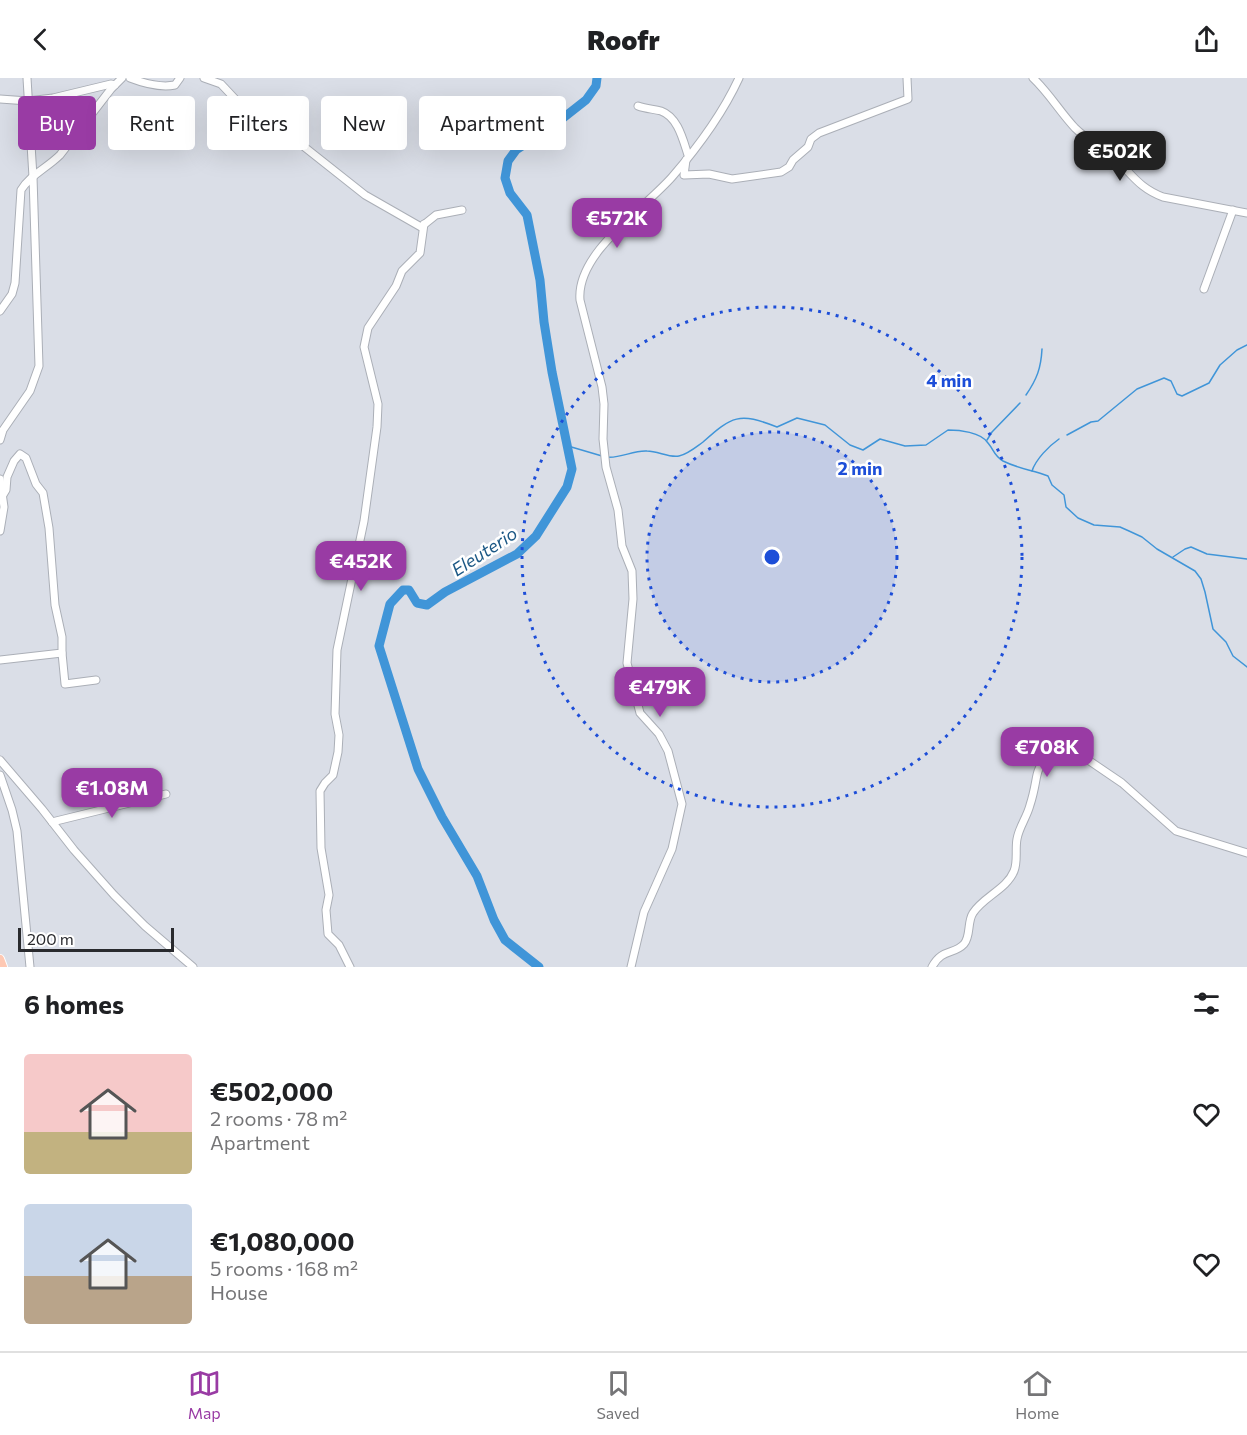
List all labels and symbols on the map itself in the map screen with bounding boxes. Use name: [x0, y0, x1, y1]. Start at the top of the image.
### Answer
pin: €502K: [1078, 131, 1162, 182]
pin: €572K: [575, 198, 659, 249]
text: 4 min: [926, 369, 972, 391]
text: 2 min: [838, 457, 882, 479]
water label: Eleuterio: [447, 522, 521, 580]
pin: €452K: [319, 541, 403, 592]
centre of rings: [762, 547, 782, 567]
pin: €479K: [618, 667, 702, 718]
pin: €708K: [1005, 727, 1089, 778]
pin: €1.08M: [63, 768, 161, 819]
scale bar: [18, 925, 174, 952]

